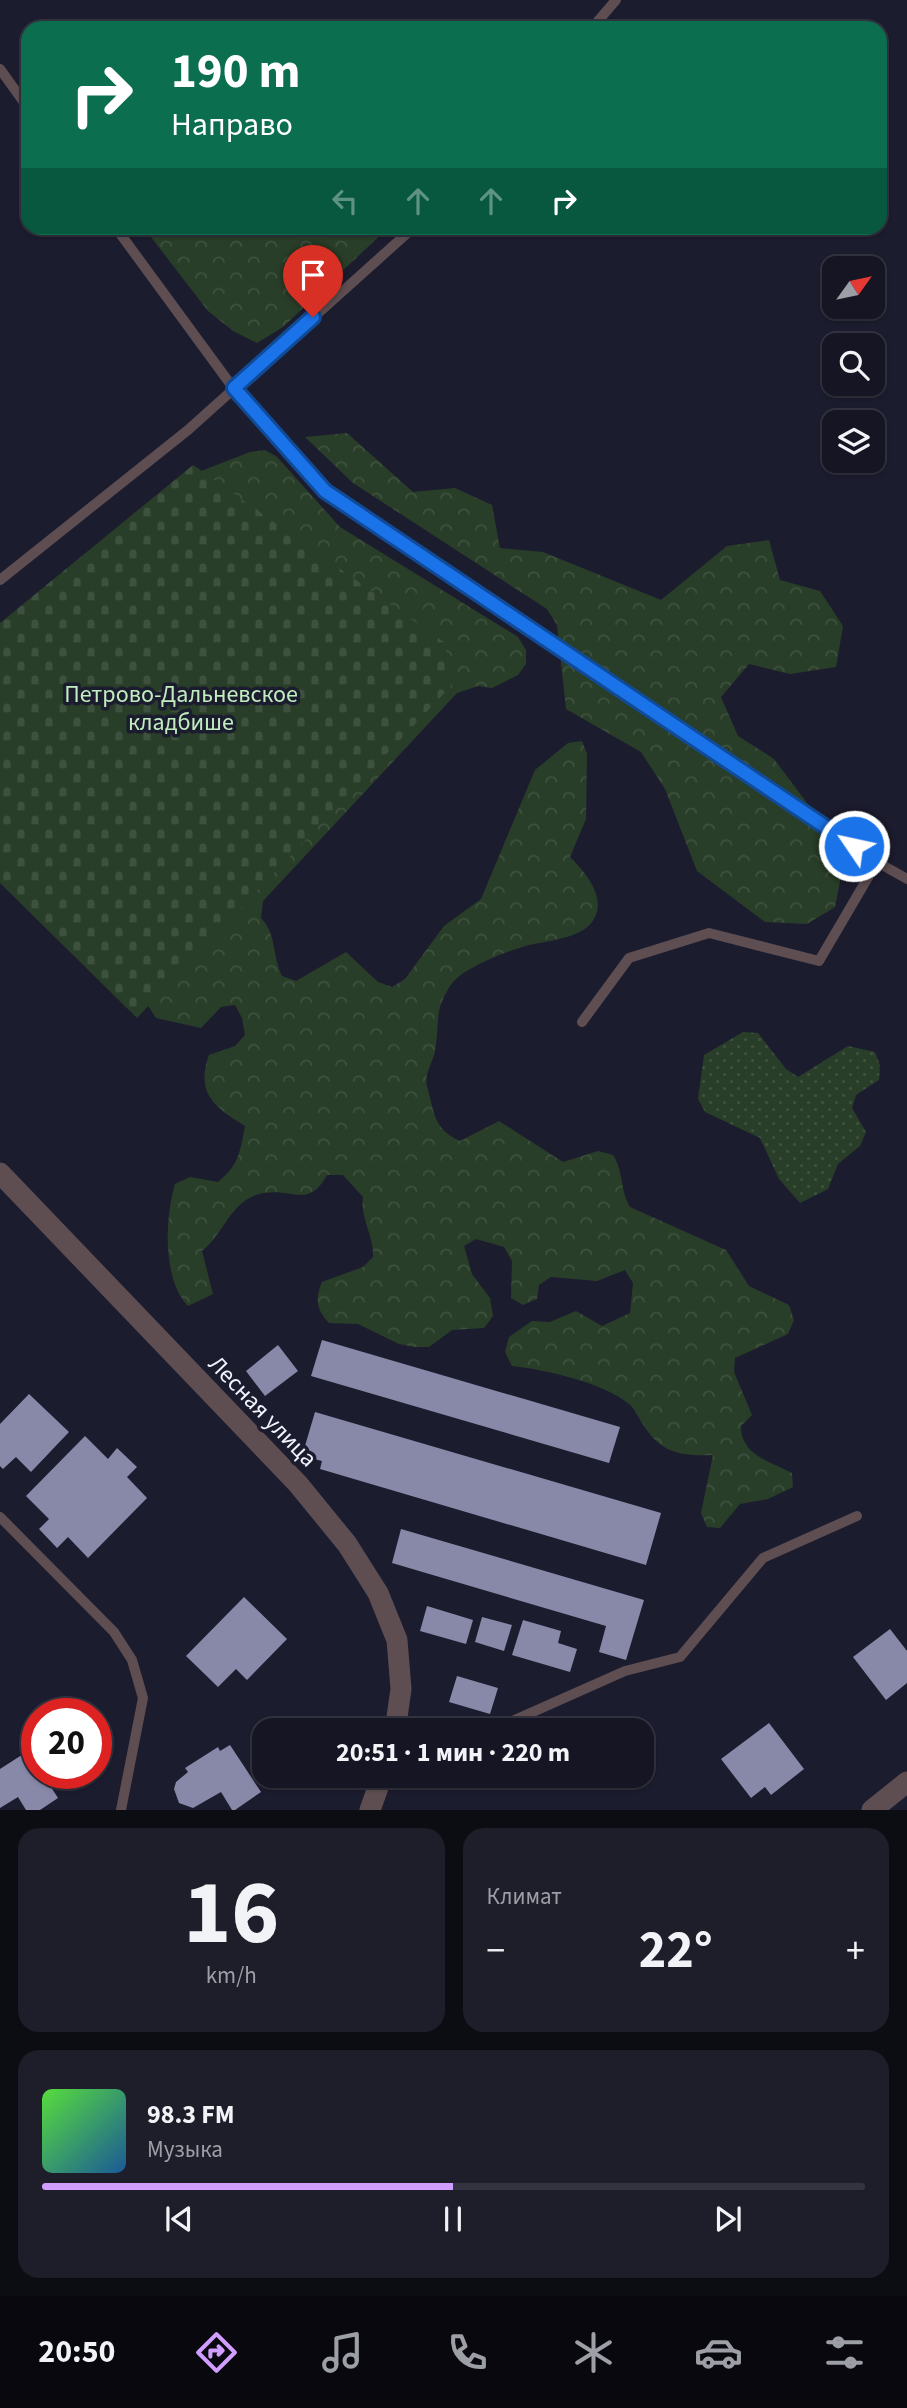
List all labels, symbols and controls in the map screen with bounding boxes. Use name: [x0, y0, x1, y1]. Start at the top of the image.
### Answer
text: 190 m: [171, 37, 300, 107]
icon: right: [56, 49, 147, 140]
text: Направо: [171, 102, 293, 148]
icon: left: [326, 182, 364, 220]
icon: ahead: [399, 182, 437, 220]
icon: ahead: [472, 182, 510, 220]
icon: right: [545, 182, 583, 220]
pin: [283, 245, 343, 317]
icon: arrive: [294, 256, 332, 294]
north arrow: [822, 256, 886, 318]
map controls: [822, 256, 885, 473]
button: search: [822, 333, 885, 396]
button: layers: [822, 410, 885, 473]
park label: Петрово-Дальневское кладбише: [64, 677, 298, 740]
position arrow: [817, 809, 891, 883]
street label: Лесная улица: [200, 1348, 325, 1475]
speed limit sign: 20: [21, 1698, 112, 1789]
text: 20:51 · 1 мин · 220 m: [336, 1734, 570, 1771]
text: 16: [183, 1849, 279, 1978]
text: Климат: [487, 1880, 562, 1913]
text: 22°: [639, 1914, 713, 1988]
text: −: [487, 1924, 505, 1978]
text: +: [846, 1924, 865, 1978]
text: km/h: [206, 1959, 257, 1992]
text: 98.3 FM: [147, 2096, 235, 2133]
text: Музыка: [147, 2133, 223, 2166]
icon: previous: [160, 2200, 198, 2238]
icon: pause: [434, 2200, 472, 2238]
icon: next: [709, 2200, 747, 2238]
icon: directions: [192, 2328, 241, 2377]
icon: music: [318, 2328, 367, 2377]
icon: phone: [443, 2328, 492, 2377]
icon: climate: [569, 2328, 618, 2377]
icon: car: [694, 2328, 743, 2377]
icon: filters: [820, 2328, 869, 2377]
text: 20:50: [38, 2329, 115, 2375]

